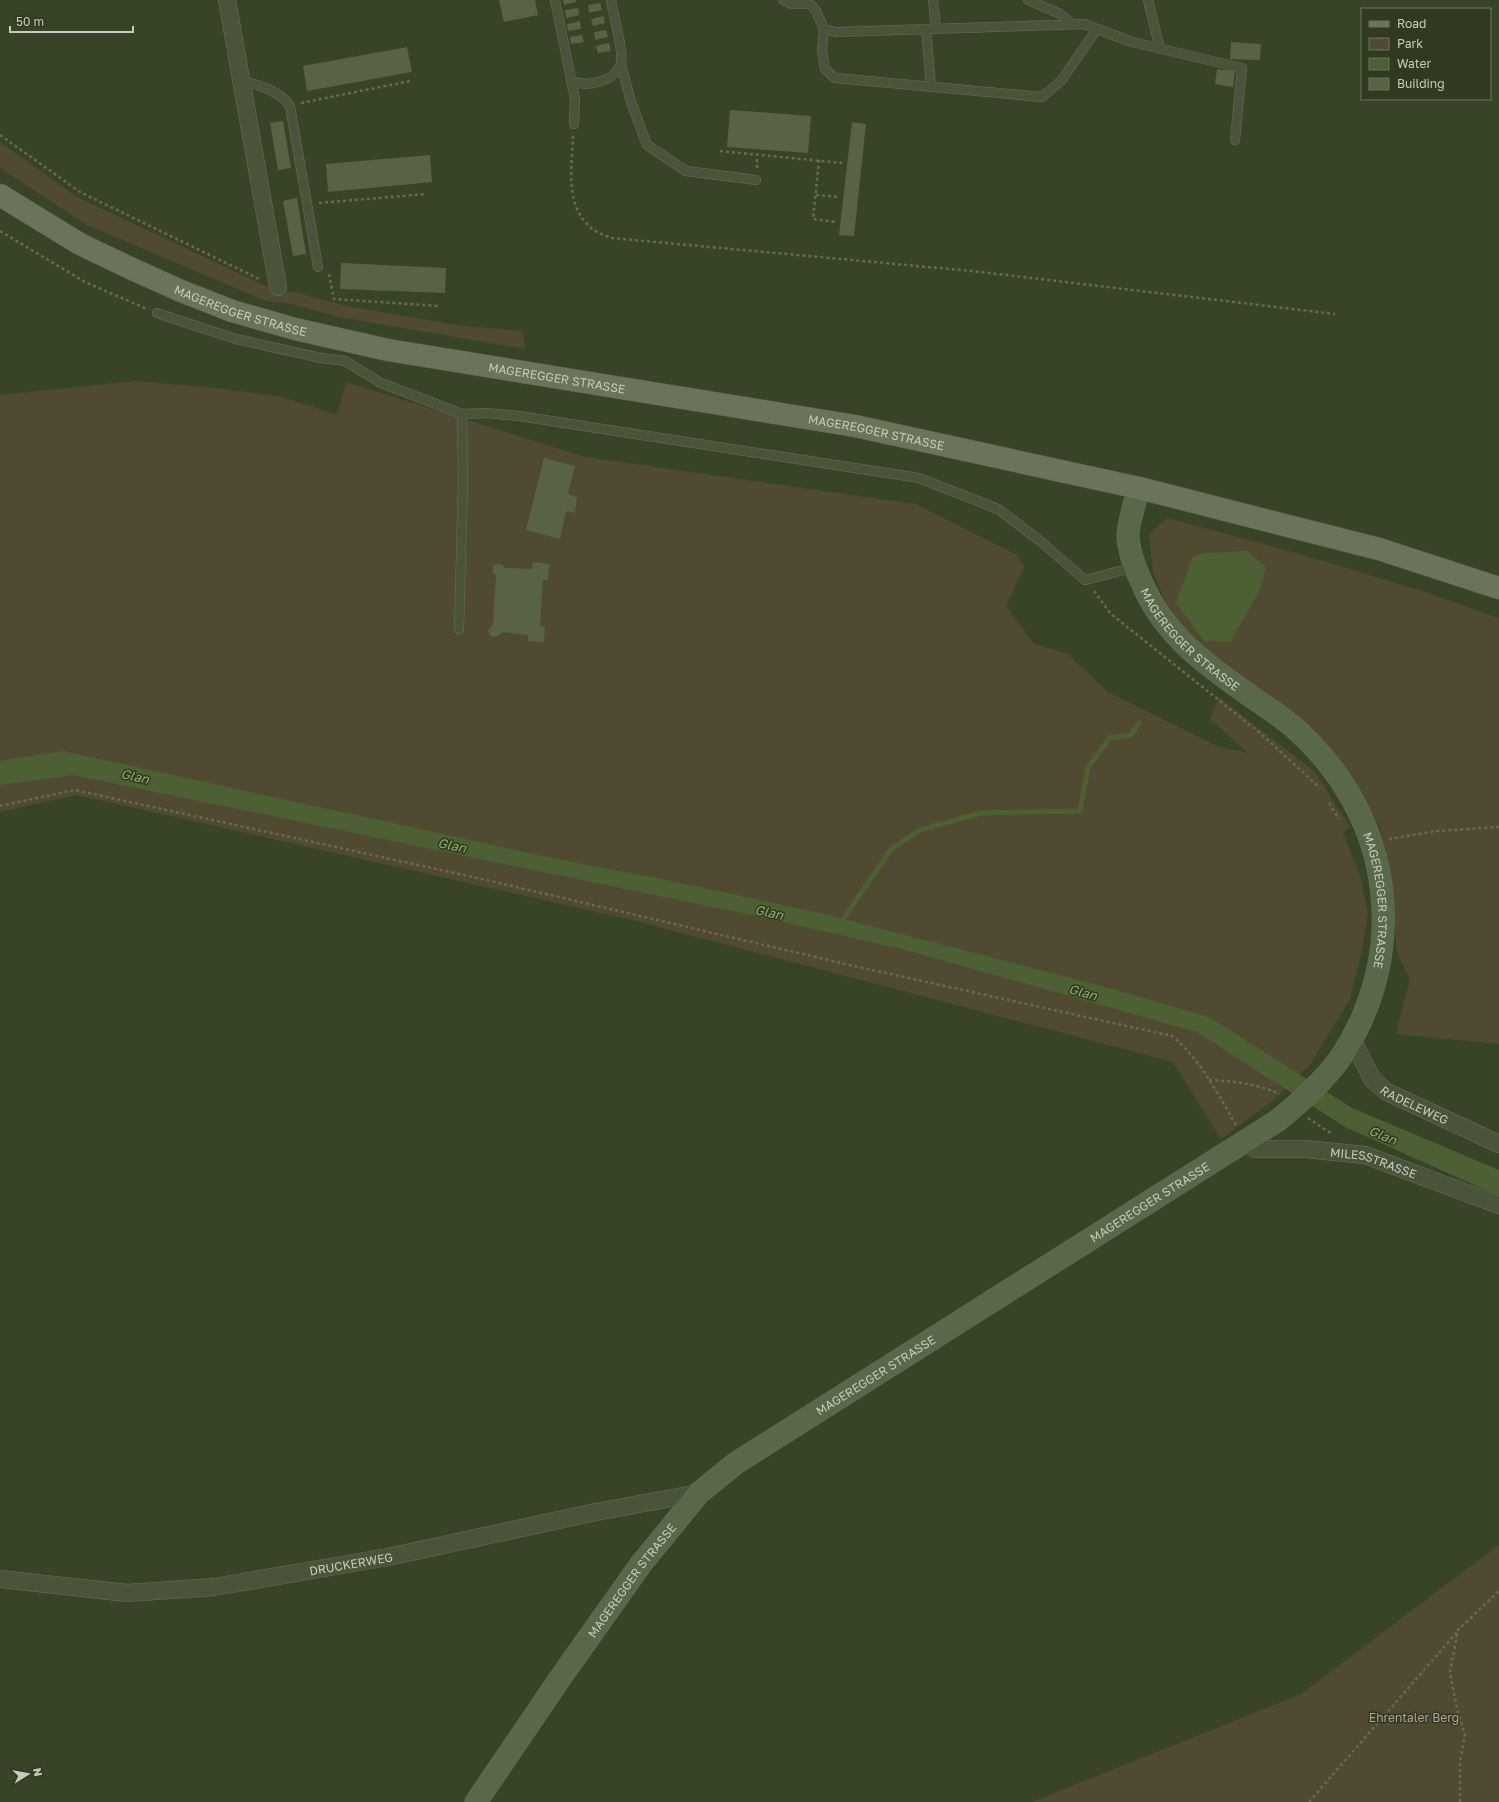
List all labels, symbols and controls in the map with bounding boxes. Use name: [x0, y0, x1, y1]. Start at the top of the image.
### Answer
scale bar: [10, 8, 133, 34]
legend: [1361, 8, 1491, 100]
text: 50 m: [16, 14, 44, 29]
text: Road: [1397, 16, 1426, 31]
text: Park: [1397, 36, 1423, 51]
text: Water: [1397, 56, 1431, 71]
text: Building: [1397, 76, 1445, 91]
street label: MAGEREGGER STRASSE: [172, 281, 308, 339]
street label: MAGEREGGER STRASSE: [487, 359, 627, 396]
street label: MAGEREGGER STRASSE: [807, 411, 946, 453]
street label: MAGEREGGER STRASSE: [1138, 585, 1243, 694]
water label: Glan: [119, 765, 152, 787]
street label: MAGEREGGER STRASSE: [1360, 830, 1391, 970]
water label: Glan: [436, 834, 469, 856]
water label: Glan: [753, 901, 786, 923]
water label: Glan: [1067, 981, 1100, 1004]
street label: RADELEWEG: [1377, 1082, 1451, 1127]
water label: Glan: [1367, 1122, 1400, 1148]
street label: MILESSTRASSE: [1329, 1144, 1419, 1181]
street label: MAGEREGGER STRASSE: [1087, 1158, 1212, 1245]
street label: MAGEREGGER STRASSE: [813, 1331, 938, 1418]
street label: MAGEREGGER STRASSE: [584, 1520, 679, 1640]
street label: DRUCKERWEG: [308, 1549, 394, 1578]
park label: Ehrentaler Berg: [1369, 1710, 1459, 1725]
north arrow: [8, 1754, 48, 1794]
text: N: [31, 1767, 45, 1777]

